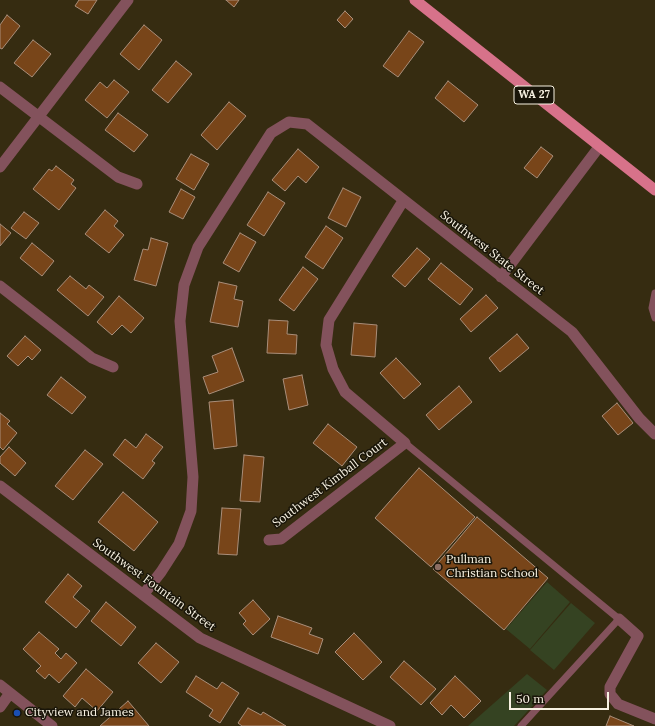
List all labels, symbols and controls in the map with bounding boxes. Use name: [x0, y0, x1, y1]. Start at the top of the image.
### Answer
road number: WA 27: [514, 86, 554, 104]
street label: Southwest State Street: [437, 208, 547, 298]
street label: Southwest Kimball Court: [270, 435, 390, 531]
street label: Southwest Fountain Street: [90, 536, 218, 634]
place label: Pullman Christian School: [446, 553, 538, 581]
marker: Pullman Christian School: [433, 562, 443, 572]
scale bar: [511, 684, 611, 710]
text: 50 m: [516, 691, 544, 706]
place label: Cityview and James: [25, 706, 134, 720]
marker: Cityview and James: [12, 708, 22, 718]

